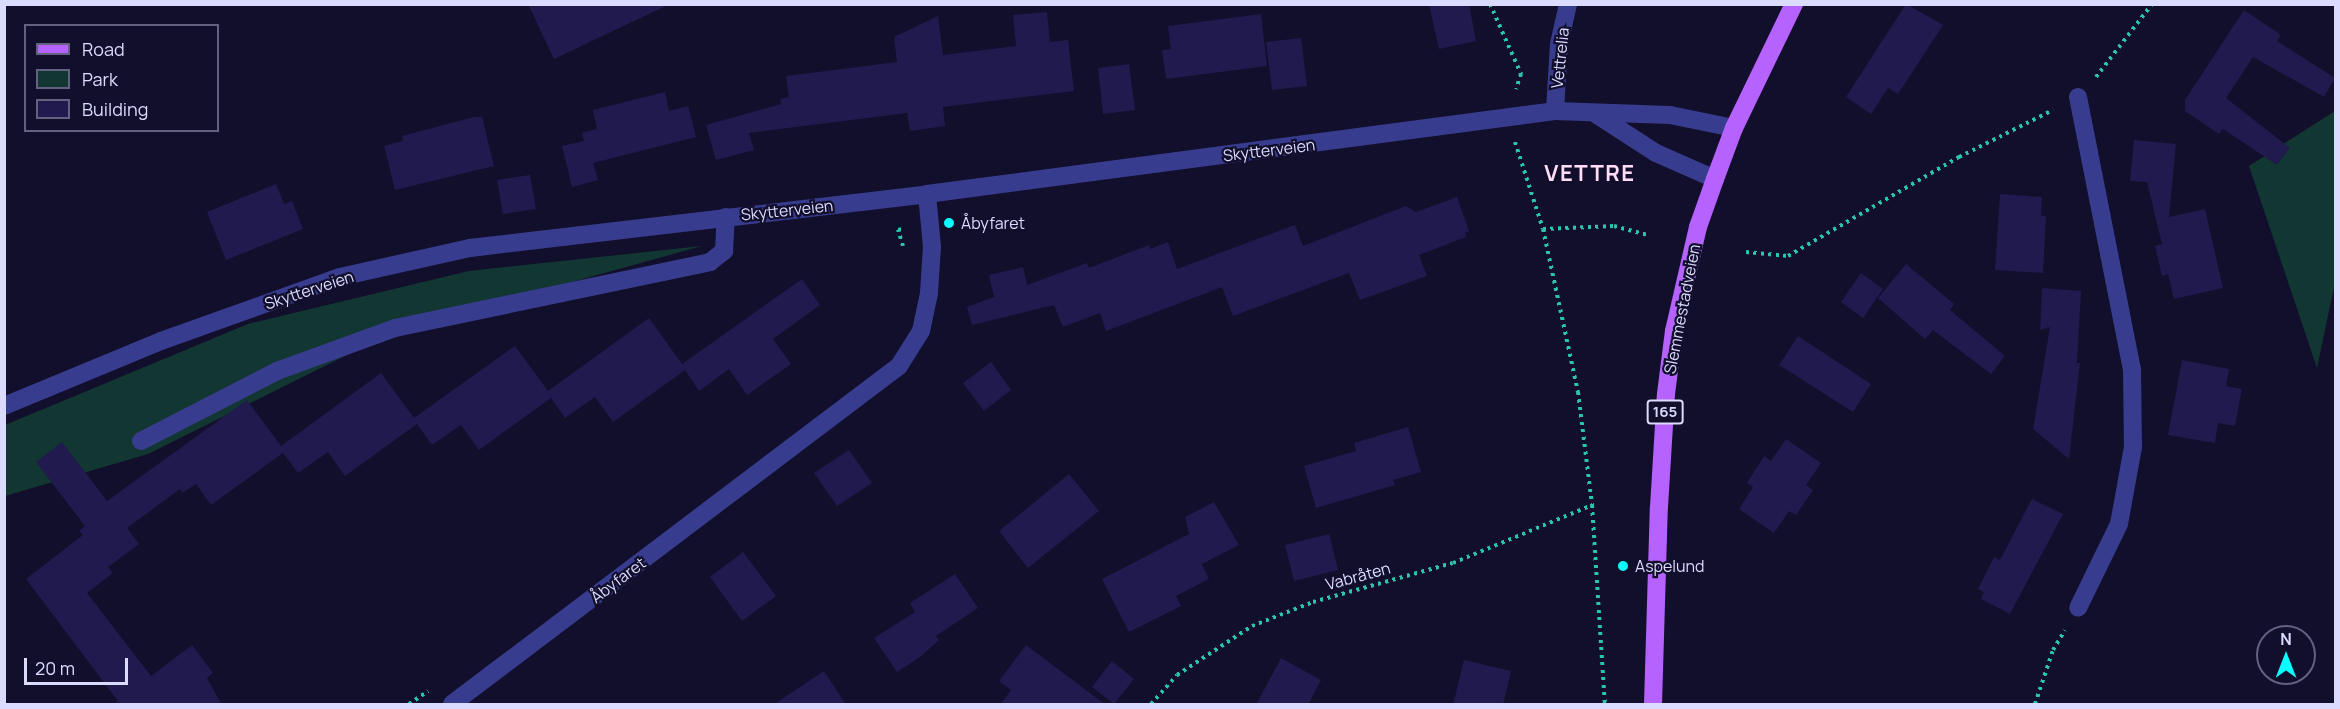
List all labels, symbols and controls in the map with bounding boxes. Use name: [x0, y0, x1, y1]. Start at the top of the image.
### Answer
legend: [24, 24, 219, 132]
street label: Vettrelia: [1547, 27, 1573, 89]
text: Road: [82, 37, 125, 61]
text: Park: [82, 67, 118, 91]
text: Building: [82, 97, 148, 121]
street label: Skytterveien: [1222, 135, 1316, 165]
district label: VETTRE: [1544, 161, 1636, 187]
street label: Skytterveien: [740, 196, 834, 224]
place label: Åbyfaret: [961, 213, 1025, 233]
marker: Åbyfaret: [942, 216, 956, 230]
street label: Slemmestadveien: [1660, 242, 1704, 376]
street label: Skytterveien: [262, 267, 356, 313]
road number: 165: [1646, 400, 1684, 424]
street label: Åbyfaret: [587, 553, 649, 607]
place label: Aspelund: [1635, 556, 1705, 576]
street label: Vabråten: [1323, 558, 1393, 594]
marker: Aspelund: [1616, 559, 1630, 573]
north arrow: [2256, 625, 2316, 685]
text: N: [2280, 628, 2292, 650]
scale bar: [27, 646, 130, 684]
text: 20 m: [35, 656, 75, 680]

